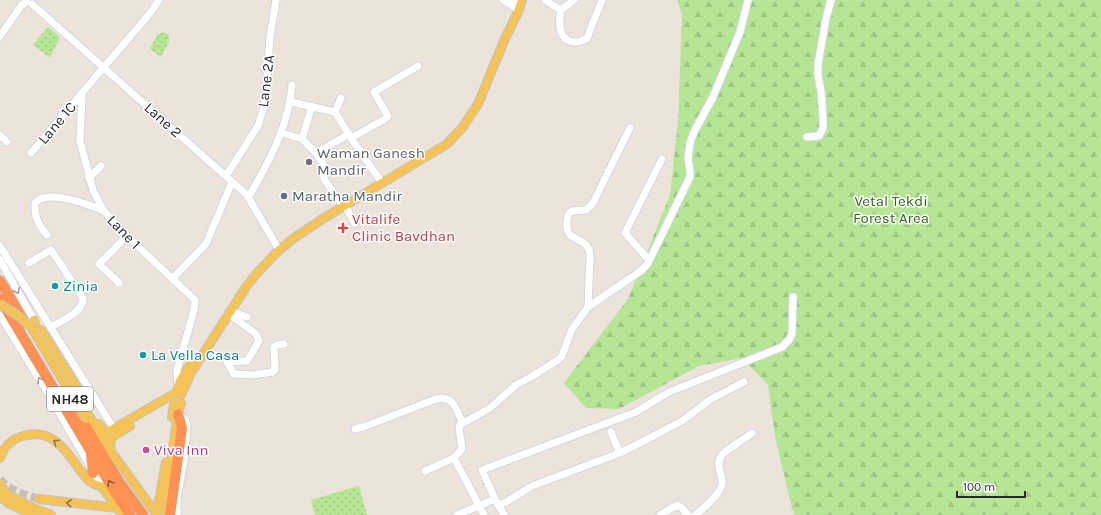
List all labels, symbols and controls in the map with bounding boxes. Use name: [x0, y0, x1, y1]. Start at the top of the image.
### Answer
street label: Lane 2A: [254, 53, 278, 108]
street label: Lane 1C: [34, 98, 80, 148]
street label: Lane 2: [141, 98, 185, 142]
place label: Waman Ganesh Mandir: [317, 144, 425, 179]
marker: Waman Ganesh Mandir: [304, 157, 314, 167]
place label: Maratha Mandir: [292, 187, 403, 205]
marker: Maratha Mandir: [279, 191, 289, 201]
park label: Vetal Tekdi Forest Area: [853, 192, 929, 227]
place label: Vitalife Clinic Bavdhan: [352, 210, 455, 245]
street label: Lane 1: [103, 211, 145, 253]
marker: Vitalife Clinic Bavdhan: [337, 222, 349, 234]
place label: Zinia: [63, 277, 98, 295]
marker: Zinia: [50, 281, 60, 291]
one-way arrow: [12, 286, 19, 294]
place label: La Vella Casa: [151, 346, 239, 364]
marker: La Vella Casa: [138, 350, 148, 360]
one-way arrow: [37, 377, 44, 384]
road number: NH48: [47, 387, 93, 411]
one-way arrow: [53, 439, 60, 447]
place label: Viva Inn: [154, 441, 209, 459]
marker: Viva Inn: [141, 445, 151, 455]
scale bar: [957, 473, 1025, 499]
one-way arrow: [107, 480, 115, 487]
text: 100 m: [963, 480, 995, 494]
one-way arrow: [66, 499, 72, 508]

